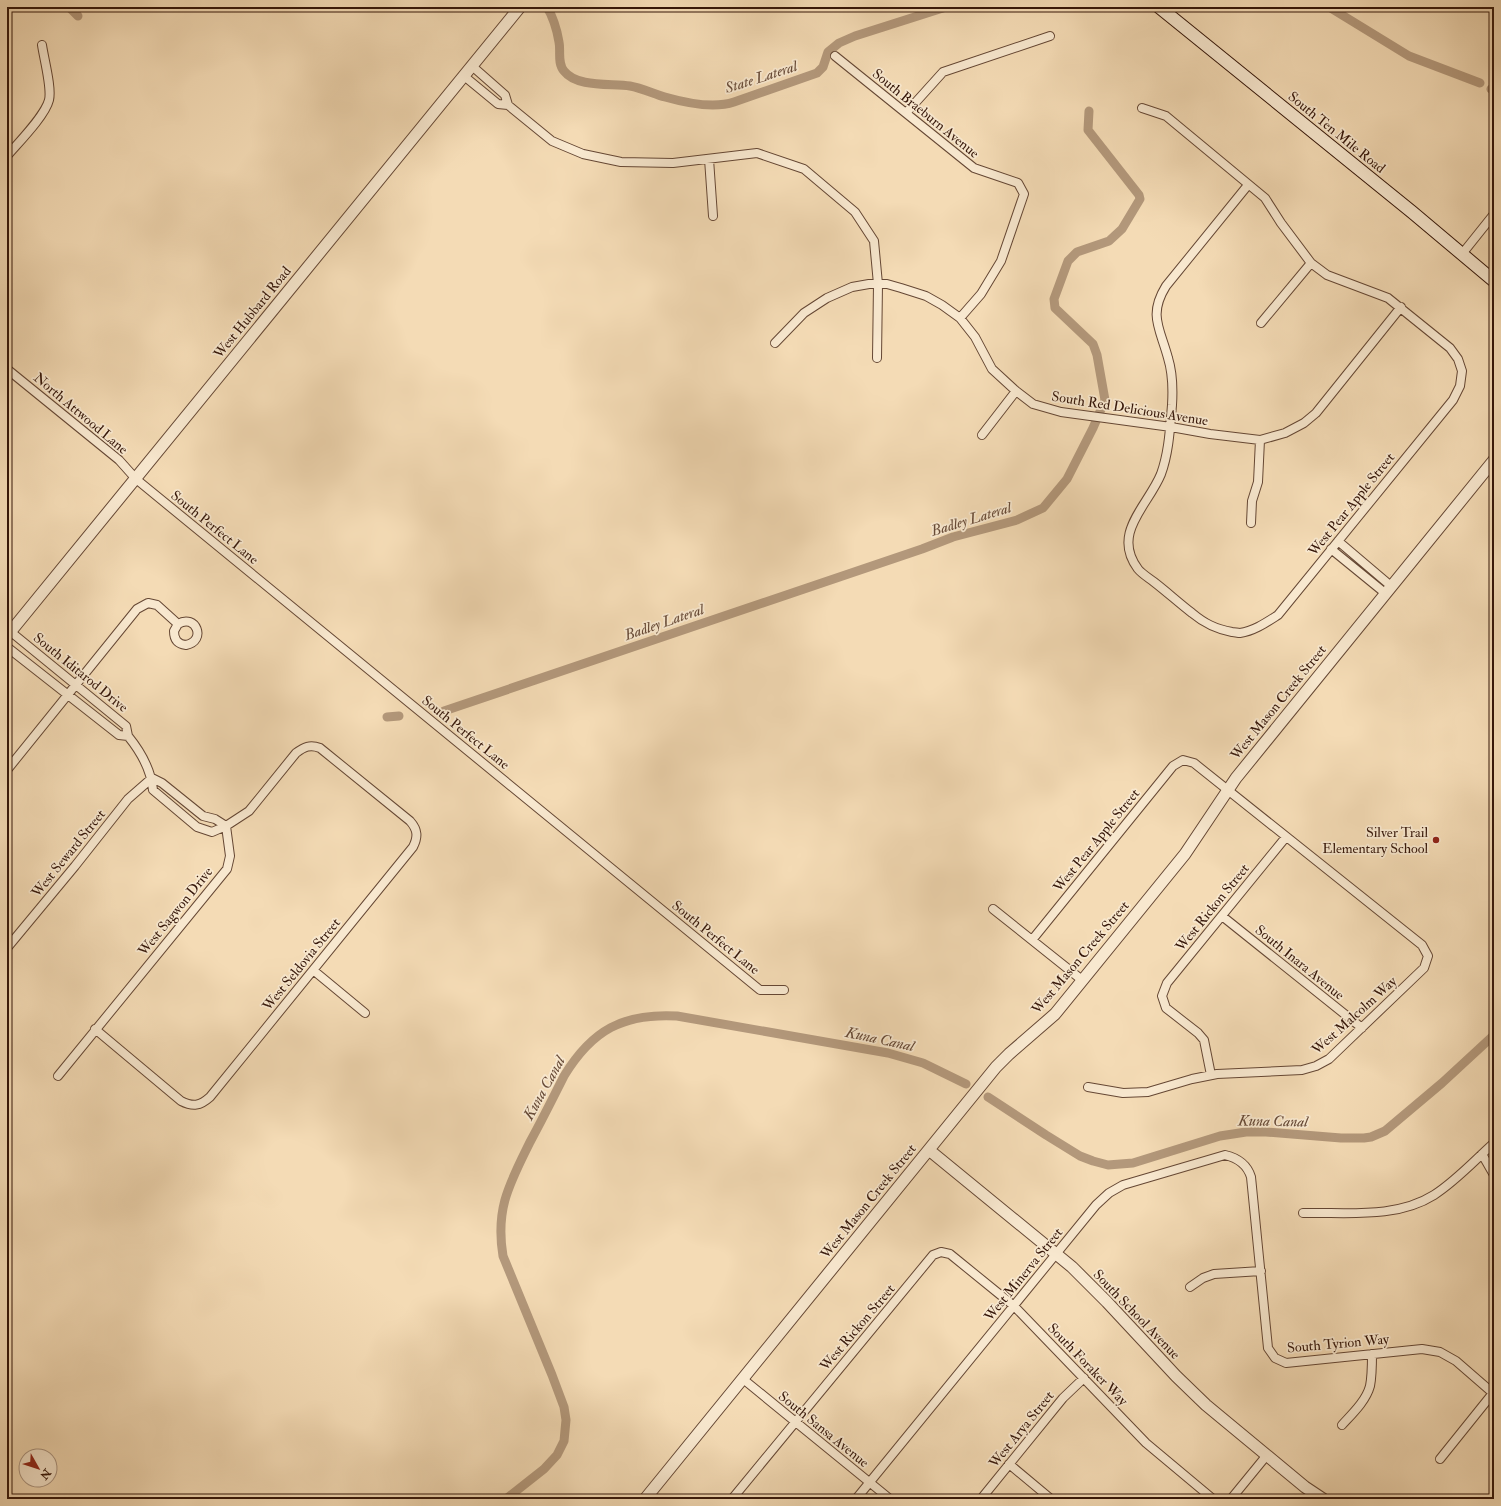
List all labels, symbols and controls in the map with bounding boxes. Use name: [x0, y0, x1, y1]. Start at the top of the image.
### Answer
water label: State Lateral: [722, 56, 801, 98]
street label: South Braeburn Avenue: [869, 65, 983, 162]
street label: South Ten Mile Road: [1285, 88, 1389, 177]
street label: West Hubbard Road: [209, 263, 295, 363]
street label: North Attwood Lane: [30, 369, 131, 458]
street label: South Red Delicious Avenue: [1050, 388, 1210, 429]
street label: West Pear Apple Street: [1304, 449, 1399, 561]
street label: South Perfect Lane: [167, 487, 262, 568]
water label: Badley Lateral: [928, 498, 1015, 541]
water label: Badley Lateral: [621, 600, 708, 645]
street label: South Iditarod Drive: [30, 629, 131, 716]
street label: West Mason Creek Street: [1226, 641, 1330, 764]
street label: South Perfect Lane: [418, 692, 513, 773]
street label: West Pear Apple Street: [1049, 785, 1144, 897]
street label: West Seward Street: [27, 806, 109, 901]
place label: Silver Trail Elementary School: [1322, 824, 1428, 858]
marker: Silver Trail Elementary School: [1431, 835, 1441, 845]
street label: West Rickon Street: [1171, 860, 1253, 955]
street label: West Sagwon Drive: [134, 863, 216, 960]
street label: South Perfect Lane: [668, 897, 763, 978]
street label: West Mason Creek Street: [1027, 897, 1133, 1018]
street label: West Seldovia Street: [258, 914, 344, 1015]
street label: South Inara Avenue: [1252, 921, 1348, 1004]
street label: West Malcolm Way: [1308, 972, 1402, 1059]
water label: Kuna Canal: [843, 1023, 917, 1056]
water label: Kuna Canal: [519, 1052, 570, 1124]
water label: Kuna Canal: [1237, 1111, 1309, 1132]
street label: West Mason Creek Street: [816, 1140, 920, 1263]
street label: West Minerva Street: [980, 1224, 1067, 1325]
street label: South School Avenue: [1090, 1266, 1184, 1363]
street label: West Rickon Street: [816, 1280, 899, 1375]
street label: South Foraker Way: [1043, 1320, 1132, 1410]
street label: South Tyrion Way: [1286, 1330, 1391, 1357]
street label: West Arya Street: [985, 1387, 1059, 1473]
street label: South Sansa Avenue: [775, 1388, 872, 1471]
north arrow: [18, 1448, 58, 1488]
text: N: [37, 1465, 54, 1483]

